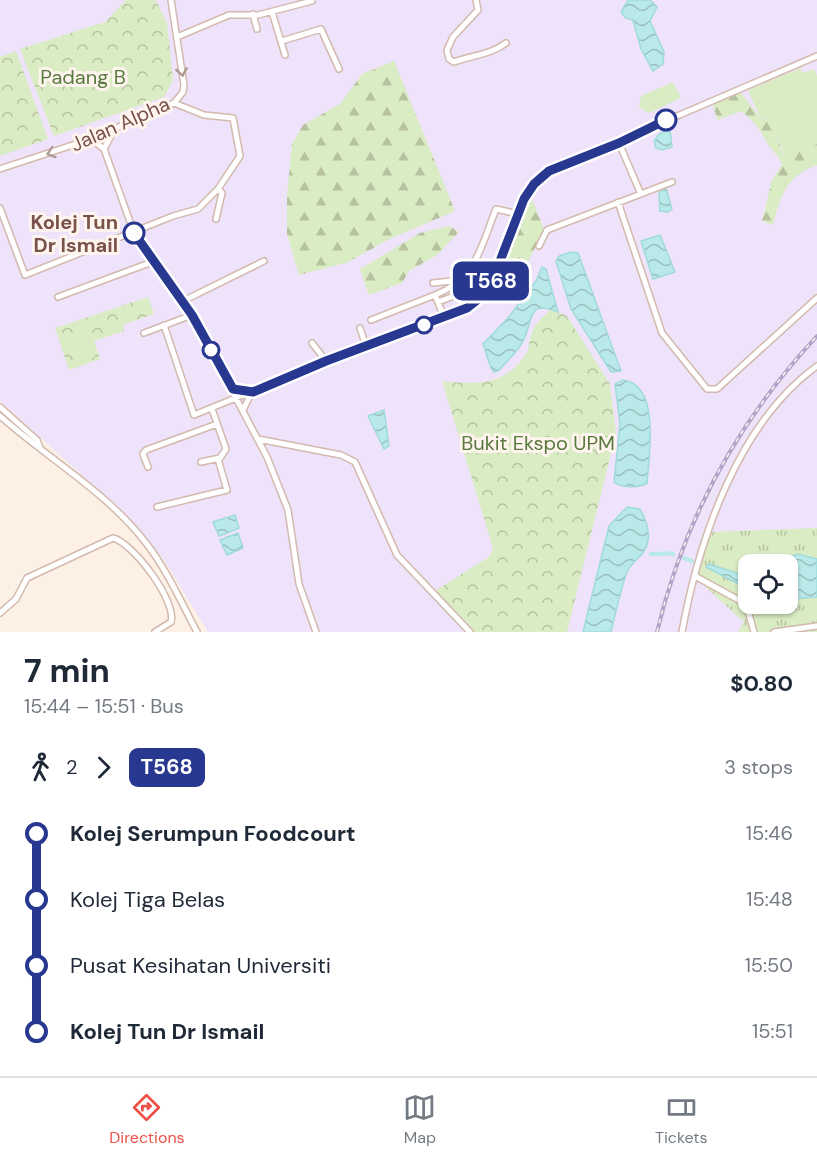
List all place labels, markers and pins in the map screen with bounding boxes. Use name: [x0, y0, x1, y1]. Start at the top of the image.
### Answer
unlabelled marker: [655, 109, 677, 131]
place label: Kolej Tun Dr Ismail: [30, 209, 118, 258]
marker: Kolej Tun Dr Ismail: [123, 222, 145, 244]
unlabelled marker: [415, 316, 433, 334]
unlabelled marker: [202, 341, 220, 359]

